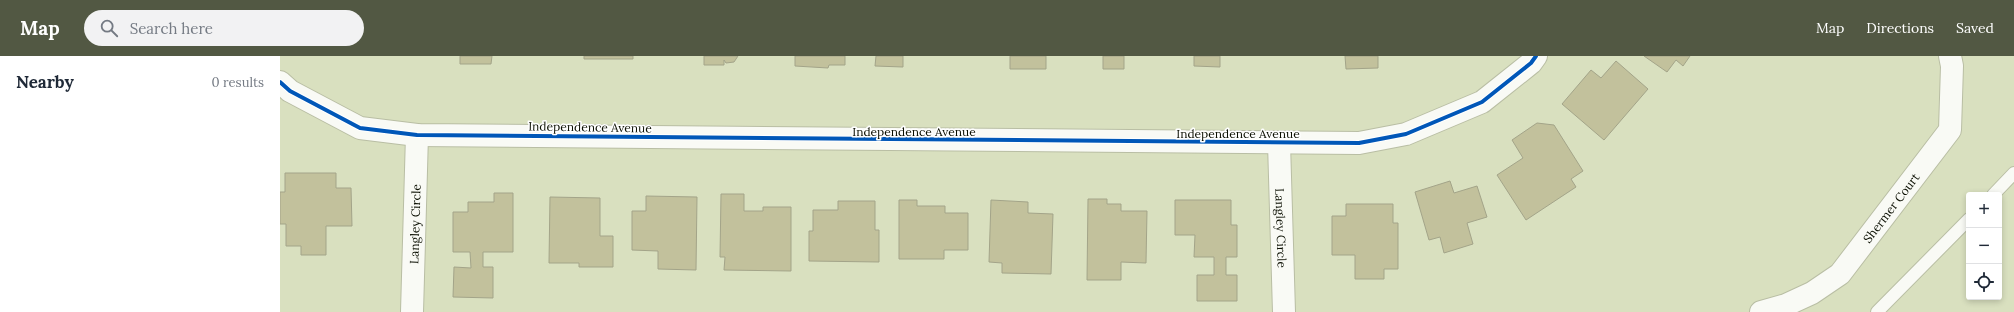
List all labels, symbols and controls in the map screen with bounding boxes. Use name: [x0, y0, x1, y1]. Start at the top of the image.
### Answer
search box: [84, 10, 364, 46]
text: Map: [20, 16, 60, 40]
icon: search: [98, 17, 120, 39]
text: Search here: [130, 19, 213, 38]
text: Map: [1816, 19, 1844, 37]
text: Directions: [1866, 19, 1934, 37]
text: Saved: [1956, 19, 1994, 37]
text: Nearby: [16, 71, 74, 93]
text: 0 results: [212, 74, 264, 91]
street label: Independence Avenue: [528, 118, 652, 136]
street label: Independence Avenue: [852, 124, 976, 139]
street label: Independence Avenue: [1176, 126, 1300, 141]
street label: Shermer Court: [1859, 169, 1922, 245]
street label: Langley Circle: [406, 183, 423, 264]
street label: Langley Circle: [1273, 188, 1290, 269]
map controls: [1966, 192, 2002, 300]
button: +: [1966, 192, 2002, 228]
button: −: [1966, 228, 2002, 264]
button: locate: [1966, 264, 2002, 300]

